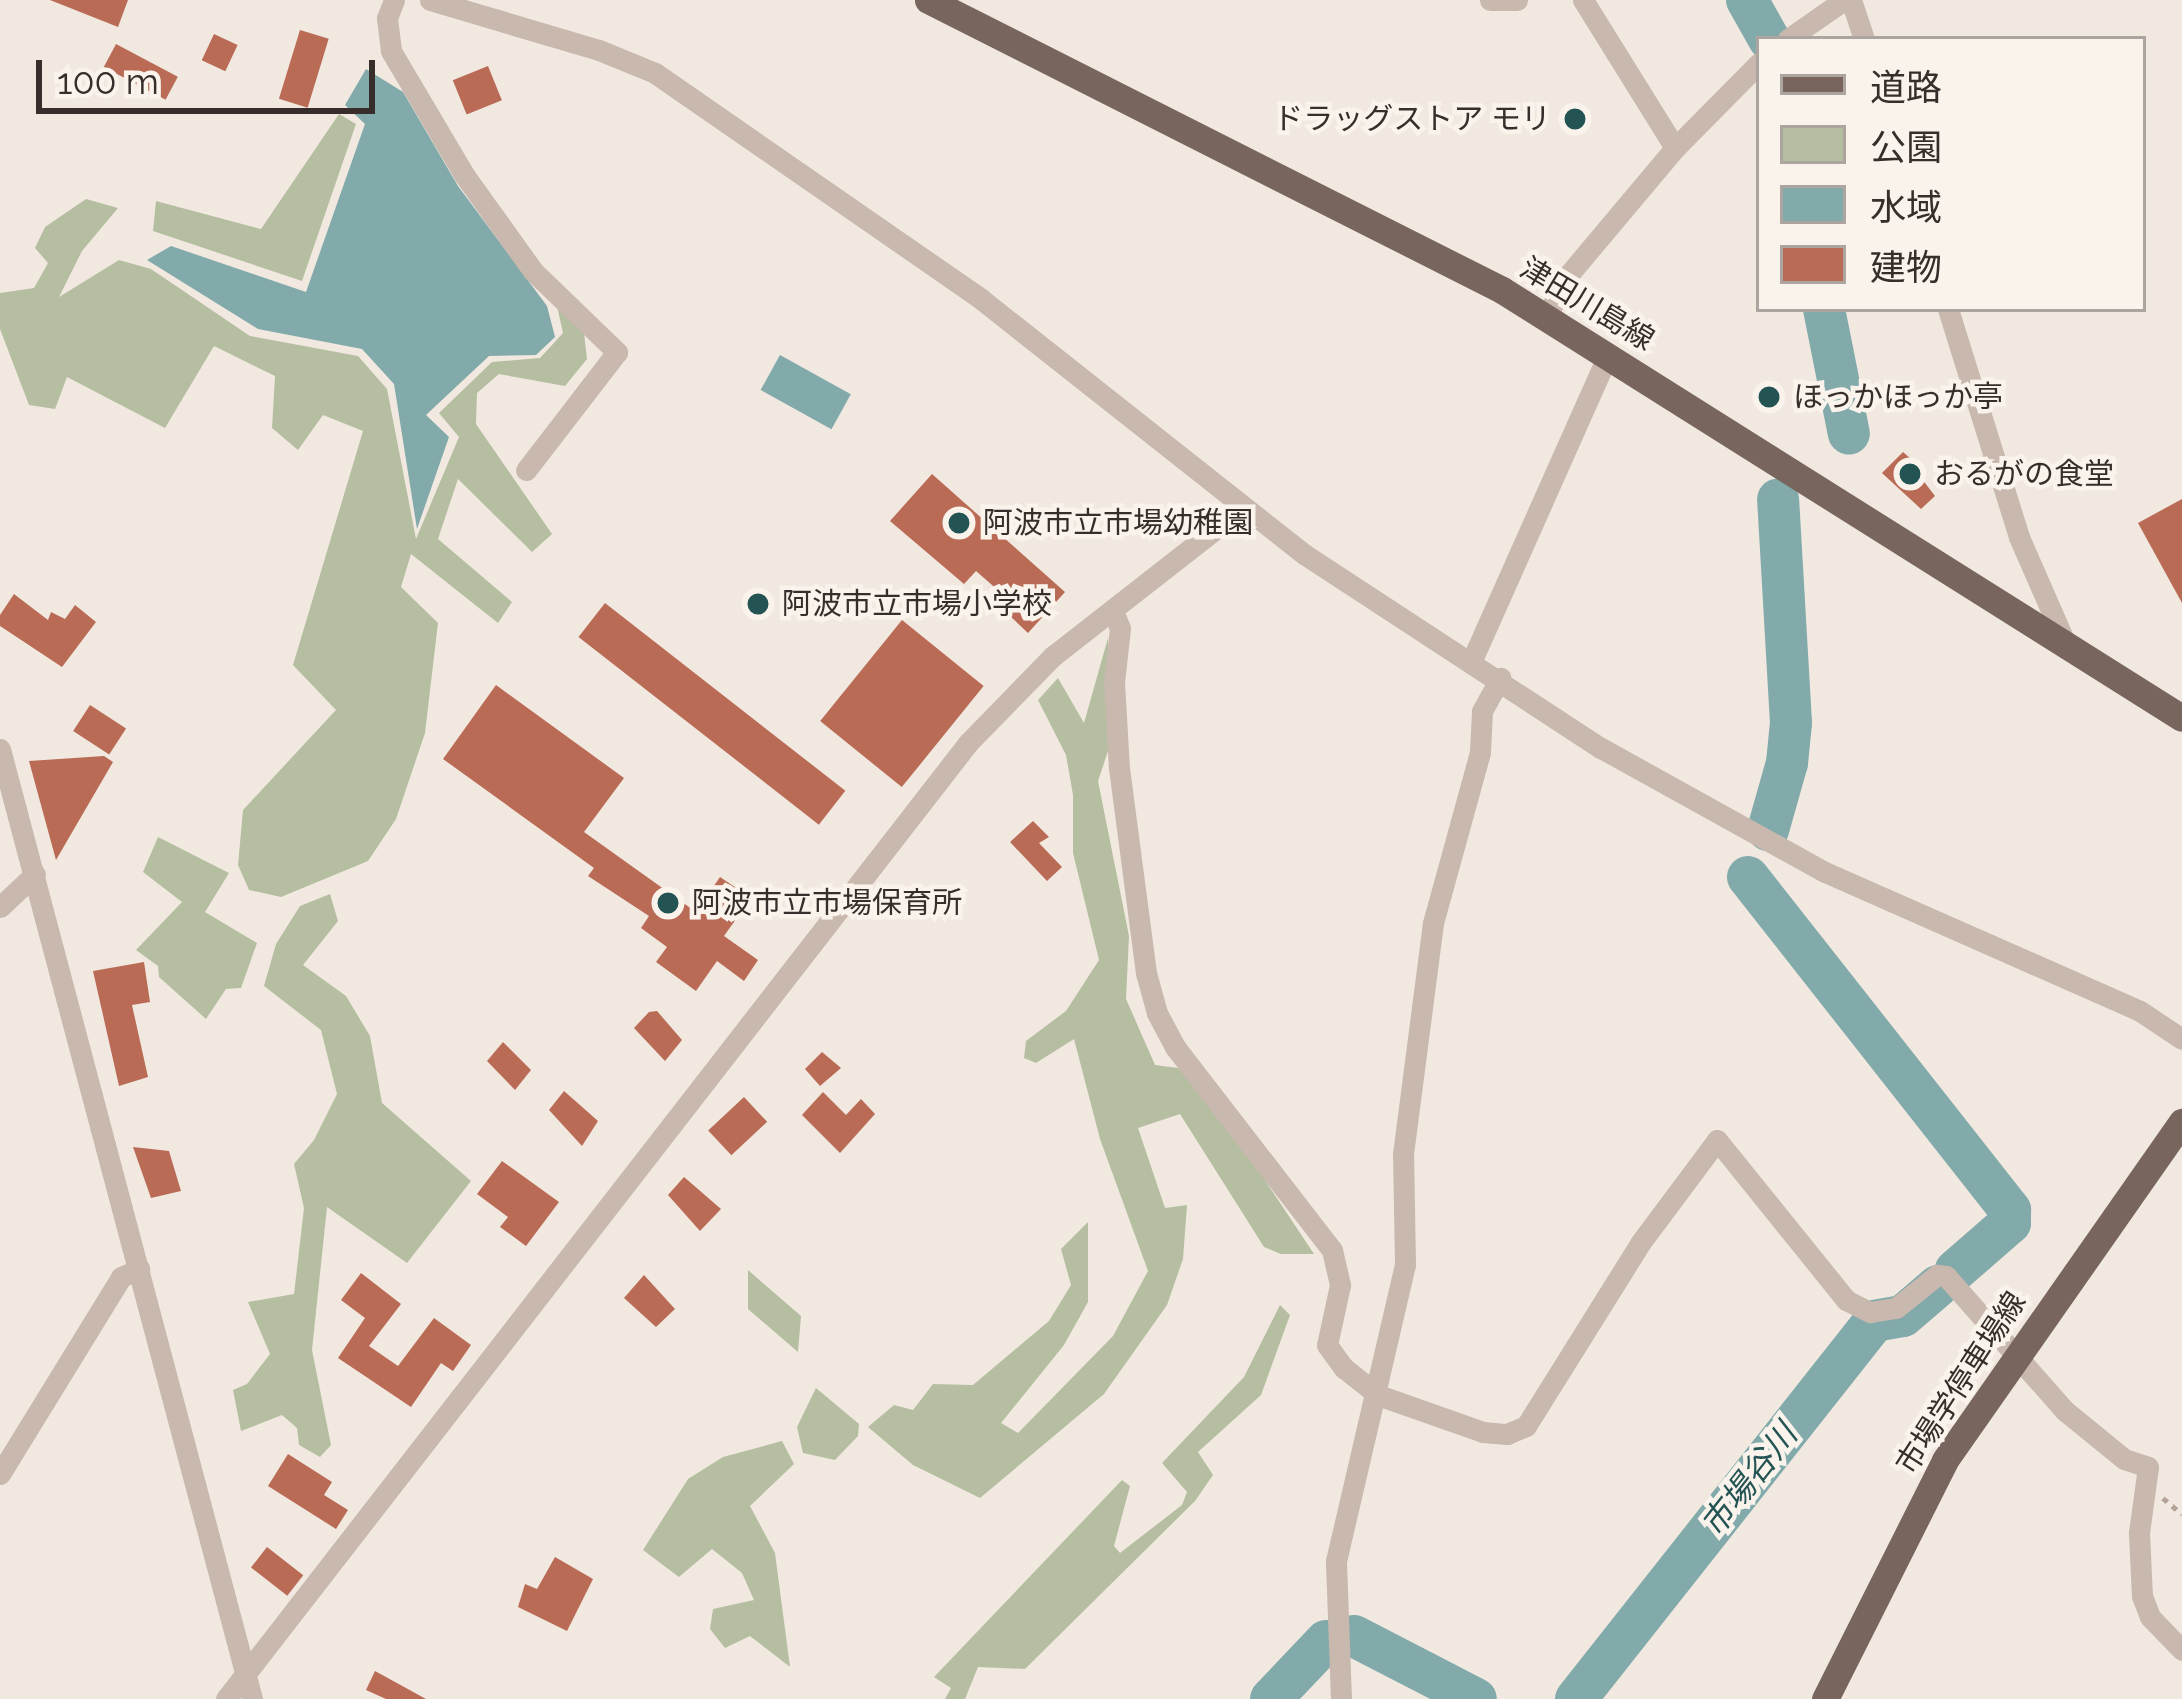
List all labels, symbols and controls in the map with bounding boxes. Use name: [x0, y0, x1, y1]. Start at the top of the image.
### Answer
scale bar: [42, 36, 381, 110]
legend: [1756, 36, 2146, 312]
text: 100 m: [57, 60, 159, 102]
text: 道路: [1870, 66, 1942, 108]
place label: ドラッグストア モリ: [1273, 101, 1551, 137]
marker: ドラッグストア モリ: [1562, 106, 1588, 132]
text: 公園: [1870, 126, 1942, 168]
text: 水域: [1870, 186, 1942, 228]
text: 建物: [1870, 246, 1942, 288]
street label: 津田川島線: [1513, 250, 1661, 358]
place label: ほっかほっか亭: [1793, 379, 2003, 415]
marker: ほっかほっか亭: [1756, 384, 1782, 410]
place label: おるがの食堂: [1934, 456, 2114, 492]
marker: おるがの食堂: [1897, 461, 1923, 487]
place label: 阿波市立市場幼稚園: [983, 505, 1253, 541]
marker: 阿波市立市場幼稚園: [946, 510, 972, 536]
place label: 阿波市立市場小学校: [782, 586, 1052, 622]
marker: 阿波市立市場小学校: [745, 591, 771, 617]
place label: 阿波市立市場保育所: [692, 885, 962, 921]
marker: 阿波市立市場保育所: [655, 890, 681, 916]
street label: 市場学停車場線: [1889, 1285, 2033, 1481]
water label: 市場谷川: [1693, 1416, 1805, 1544]

